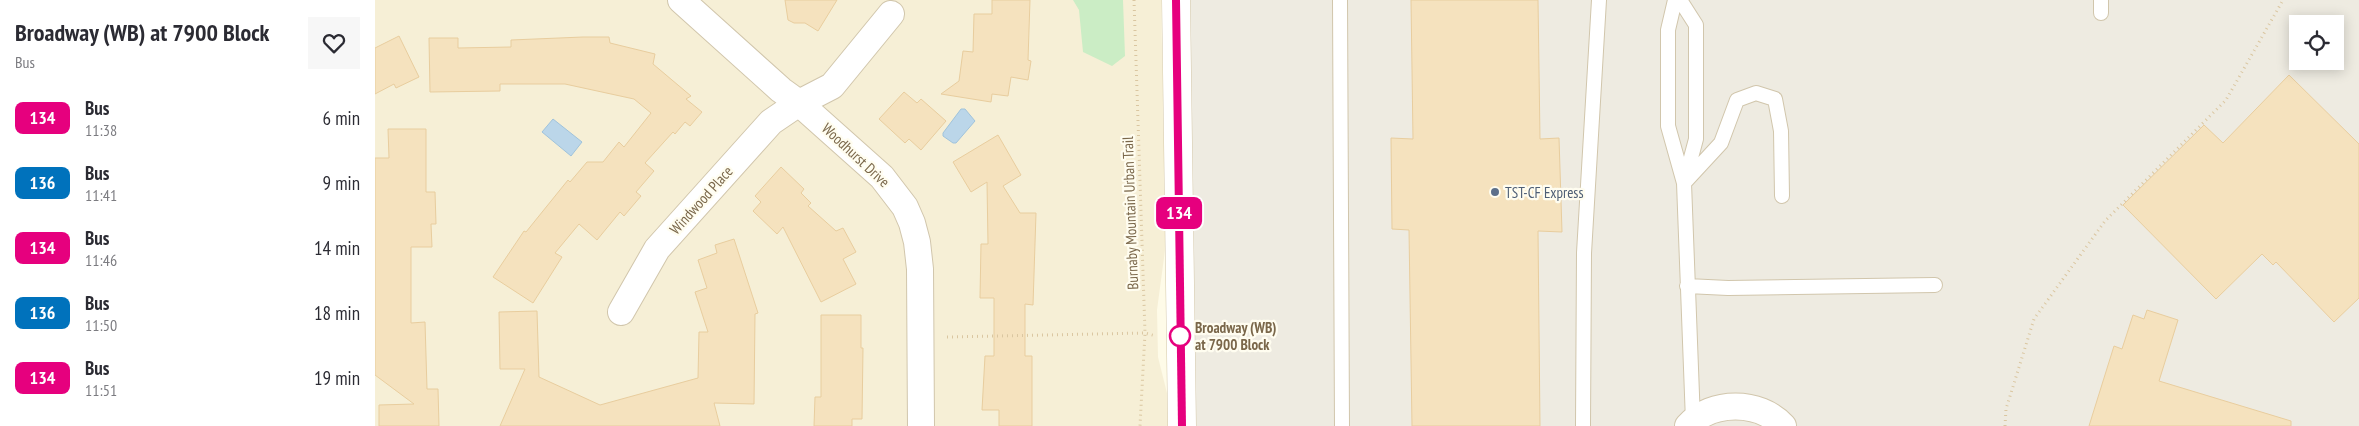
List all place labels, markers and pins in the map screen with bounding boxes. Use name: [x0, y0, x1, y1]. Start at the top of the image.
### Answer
place label: TST-CF Express: [1505, 183, 1583, 202]
marker: TST-CF Express: [1489, 186, 1501, 198]
place label: Broadway (WB) at 7900 Block: [1195, 318, 1277, 354]
marker: Broadway (WB) at 7900 Block: [1169, 325, 1191, 347]

